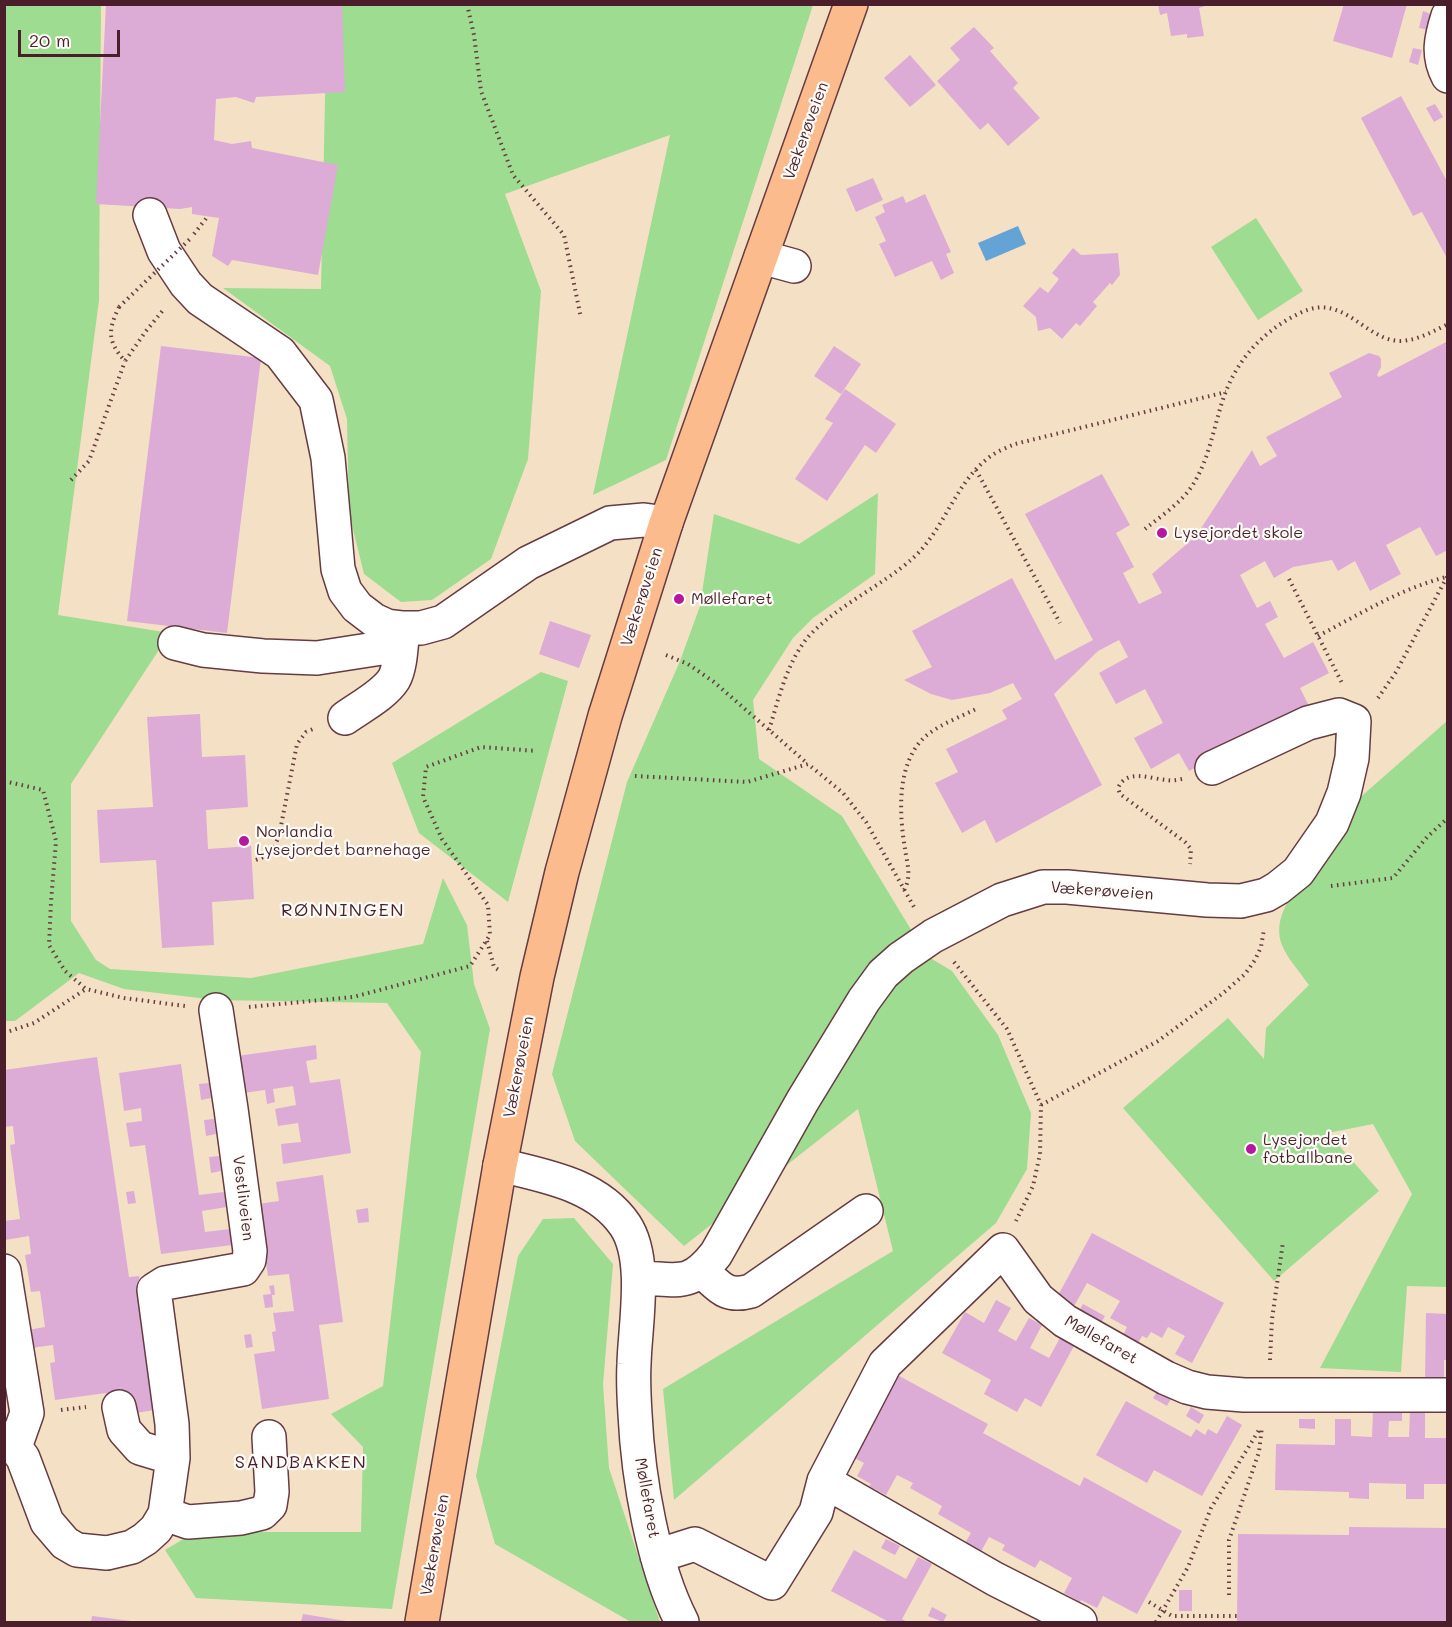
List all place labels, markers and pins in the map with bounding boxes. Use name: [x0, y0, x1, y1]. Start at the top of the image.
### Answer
place label: Lysejordet skole: [1174, 523, 1303, 543]
marker: Lysejordet skole: [1155, 526, 1169, 540]
place label: Møllefaret: [691, 589, 772, 609]
marker: Møllefaret: [672, 592, 686, 606]
place label: Norlandia Lysejordet barnehage: [256, 822, 431, 860]
marker: Norlandia Lysejordet barnehage: [237, 834, 251, 848]
place label: Lysejordet fotballbane: [1263, 1130, 1353, 1168]
marker: Lysejordet fotballbane: [1244, 1142, 1258, 1156]

